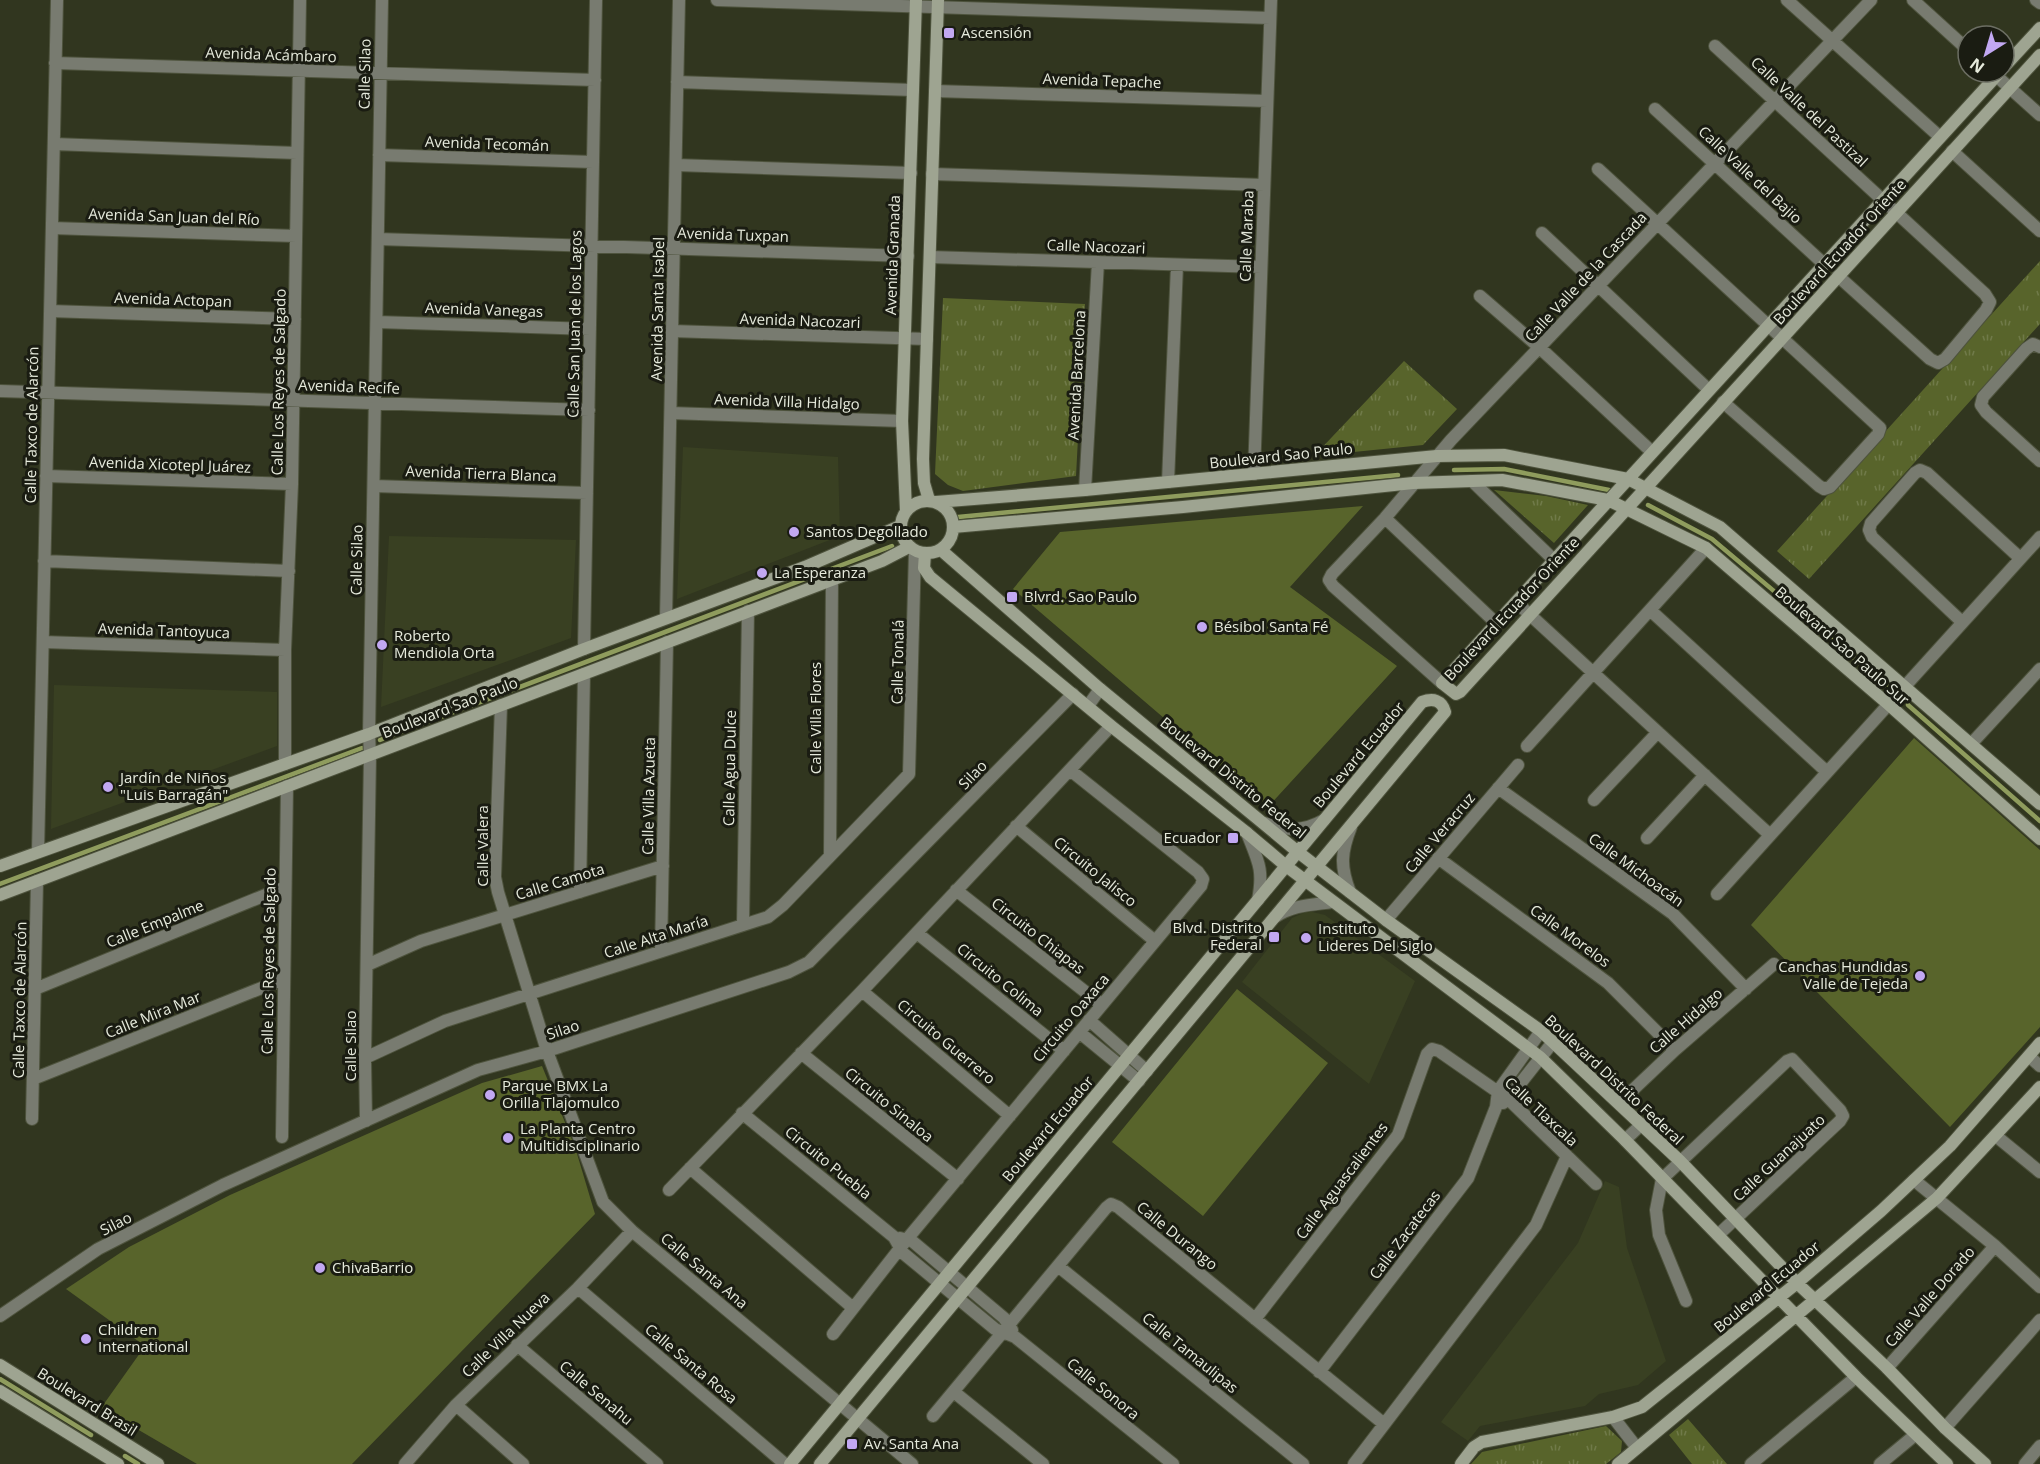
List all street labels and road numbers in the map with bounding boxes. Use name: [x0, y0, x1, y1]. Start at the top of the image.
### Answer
street label: Calle Silao: [353, 38, 375, 110]
street label: Avenida Acámbaro: [205, 42, 337, 66]
street label: Calle Valle del Pastizal: [1747, 52, 1872, 171]
street label: Avenida Tepache: [1042, 68, 1162, 92]
street label: Calle Valle del Bajio: [1695, 121, 1807, 228]
street label: Avenida Tecomán: [425, 131, 549, 155]
street label: Boulevard Ecuador Oriente: [1768, 174, 1910, 328]
street label: Calle Maraba: [1234, 190, 1258, 282]
street label: Avenida Granada: [880, 195, 904, 315]
street label: Avenida San Juan del Río: [88, 203, 260, 229]
street label: Calle Valle de la Cascada: [1520, 207, 1651, 345]
street label: Avenida Tuxpan: [677, 222, 789, 246]
street label: Calle San Juan de los Lagos: [562, 230, 586, 418]
street label: Calle Nacozari: [1046, 234, 1146, 258]
street label: Avenida Santa Isabel: [646, 237, 668, 381]
street label: Avenida Actopan: [114, 287, 232, 311]
street label: Calle Los Reyes de Salgado: [266, 288, 290, 476]
street label: Avenida Vanegas: [425, 297, 544, 321]
street label: Avenida Nacozari: [739, 308, 861, 332]
street label: Avenida Barcelona: [1063, 310, 1089, 440]
street label: Calle Taxco de Alarcón: [20, 346, 42, 504]
street label: Avenida Recife: [298, 374, 400, 398]
street label: Avenida Villa Hidalgo: [714, 388, 860, 414]
street label: Boulevard Sao Paulo: [1208, 438, 1354, 472]
street label: Avenida Xicotepl Juárez: [89, 451, 251, 477]
street label: Avenida Tierra Blanca: [405, 460, 557, 486]
street label: Calle Silao: [345, 524, 367, 596]
street label: Boulevard Ecuador Oriente: [1439, 532, 1583, 684]
street label: Boulevard Sao Paulo Sur: [1771, 581, 1914, 709]
street label: Avenida Tantoyuca: [98, 618, 230, 642]
street label: Calle Tonalá: [886, 620, 908, 704]
street label: Calle Villa Flores: [805, 662, 825, 774]
street label: Boulevard Sao Paulo: [379, 672, 520, 742]
street label: Boulevard Ecuador: [1308, 697, 1408, 812]
street label: Calle Agua Dulce: [718, 710, 740, 826]
street label: Boulevard Distrito Federal: [1156, 712, 1311, 842]
street label: Calle Villa Azueta: [637, 737, 659, 855]
street label: Silao: [954, 755, 991, 793]
street label: Calle Veracruz: [1400, 788, 1479, 877]
street label: Calle Valera: [472, 805, 492, 887]
street label: Calle Michoacán: [1585, 828, 1688, 911]
street label: Circuito Jalisco: [1050, 832, 1141, 911]
street label: Calle Camota: [513, 858, 607, 904]
street label: Calle Los Reyes de Salgado: [256, 867, 280, 1055]
street label: Circuito Chiapas: [988, 892, 1089, 978]
street label: Calle Empalme: [103, 894, 206, 952]
street label: Calle Morelos: [1526, 899, 1615, 971]
street label: Calle Alta María: [601, 910, 710, 962]
street label: Calle Taxco de Alarcón: [8, 921, 30, 1079]
street label: Circuito Colima: [953, 938, 1048, 1020]
street label: Circuito Oaxaca: [1027, 969, 1113, 1066]
street label: Calle Hidalgo: [1644, 983, 1726, 1058]
street label: Calle Mira Mar: [102, 986, 203, 1042]
street label: Circuito Guerrero: [893, 994, 1000, 1088]
street label: Boulevard Distrito Federal: [1541, 1010, 1688, 1149]
street label: Calle Silao: [340, 1011, 360, 1081]
street label: Silao: [544, 1014, 582, 1044]
street label: Circuito Sinaloa: [841, 1062, 938, 1146]
street label: Boulevard Ecuador: [997, 1071, 1097, 1186]
street label: Calle Tlaxcala: [1501, 1072, 1583, 1150]
street label: Calle Guanajuato: [1728, 1109, 1829, 1205]
street label: Calle Aguascalientes: [1291, 1118, 1392, 1243]
street label: Circuito Puebla: [781, 1121, 876, 1203]
street label: Calle Zacatecas: [1364, 1186, 1444, 1283]
street label: Calle Durango: [1133, 1196, 1222, 1274]
street label: Silao: [96, 1207, 135, 1240]
street label: Calle Santa Ana: [657, 1228, 752, 1313]
street label: Boulevard Ecuador: [1709, 1236, 1824, 1336]
street label: Calle Valle Dorado: [1880, 1242, 1979, 1351]
street label: Calle Villa Nueva: [457, 1287, 554, 1381]
street label: Calle Tamaulipas: [1139, 1307, 1243, 1397]
street label: Calle Santa Rosa: [641, 1319, 742, 1408]
street label: Calle Sonora: [1063, 1353, 1144, 1424]
street label: Calle Senahu: [556, 1356, 638, 1429]
street label: Boulevard Brasil: [34, 1362, 141, 1440]

